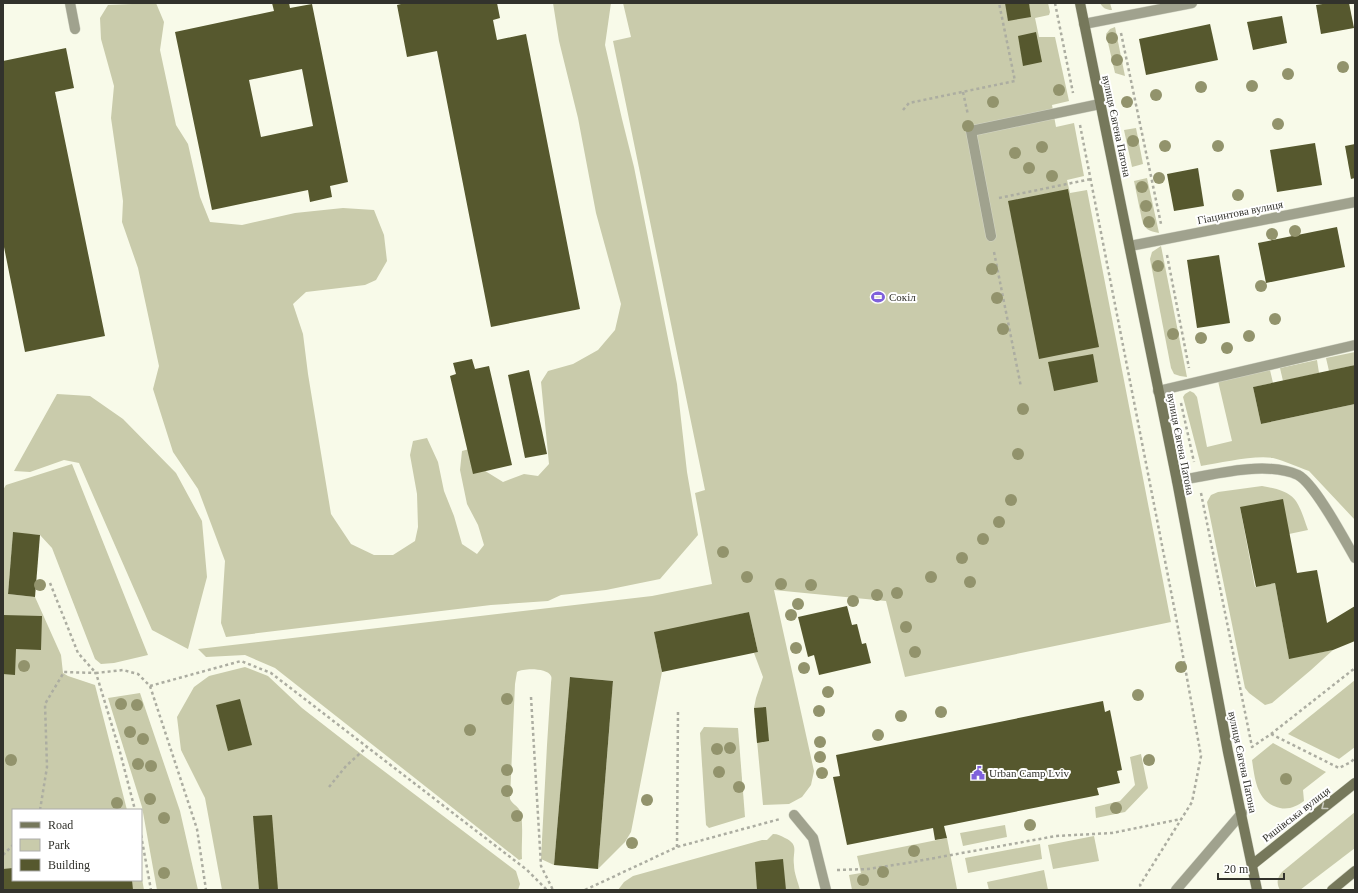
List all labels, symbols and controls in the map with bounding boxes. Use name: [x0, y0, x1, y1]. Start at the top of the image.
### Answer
street label: вулиця Євгена Патона: [1100, 74, 1134, 178]
street label: Гіацинтова вулиця: [1196, 198, 1284, 226]
sports icon: Сокіл: [870, 289, 886, 305]
place label: Сокіл: [889, 291, 916, 303]
street label: вулиця Євгена Патона: [1165, 392, 1197, 496]
street label: вулиця Євгена Патона: [1226, 710, 1260, 814]
public building icon: Urban Camp Lviv: [970, 765, 986, 781]
place label: Urban Camp Lviv: [989, 767, 1070, 779]
street label: Ряшівська вулиця: [1260, 784, 1332, 844]
one-way arrow: [1322, 802, 1329, 809]
legend: [12, 809, 142, 881]
text: Road: [48, 818, 73, 832]
text: Park: [48, 838, 70, 852]
scale bar: [1218, 855, 1284, 881]
text: Building: [48, 858, 90, 872]
text: 20 m: [1224, 862, 1249, 876]

